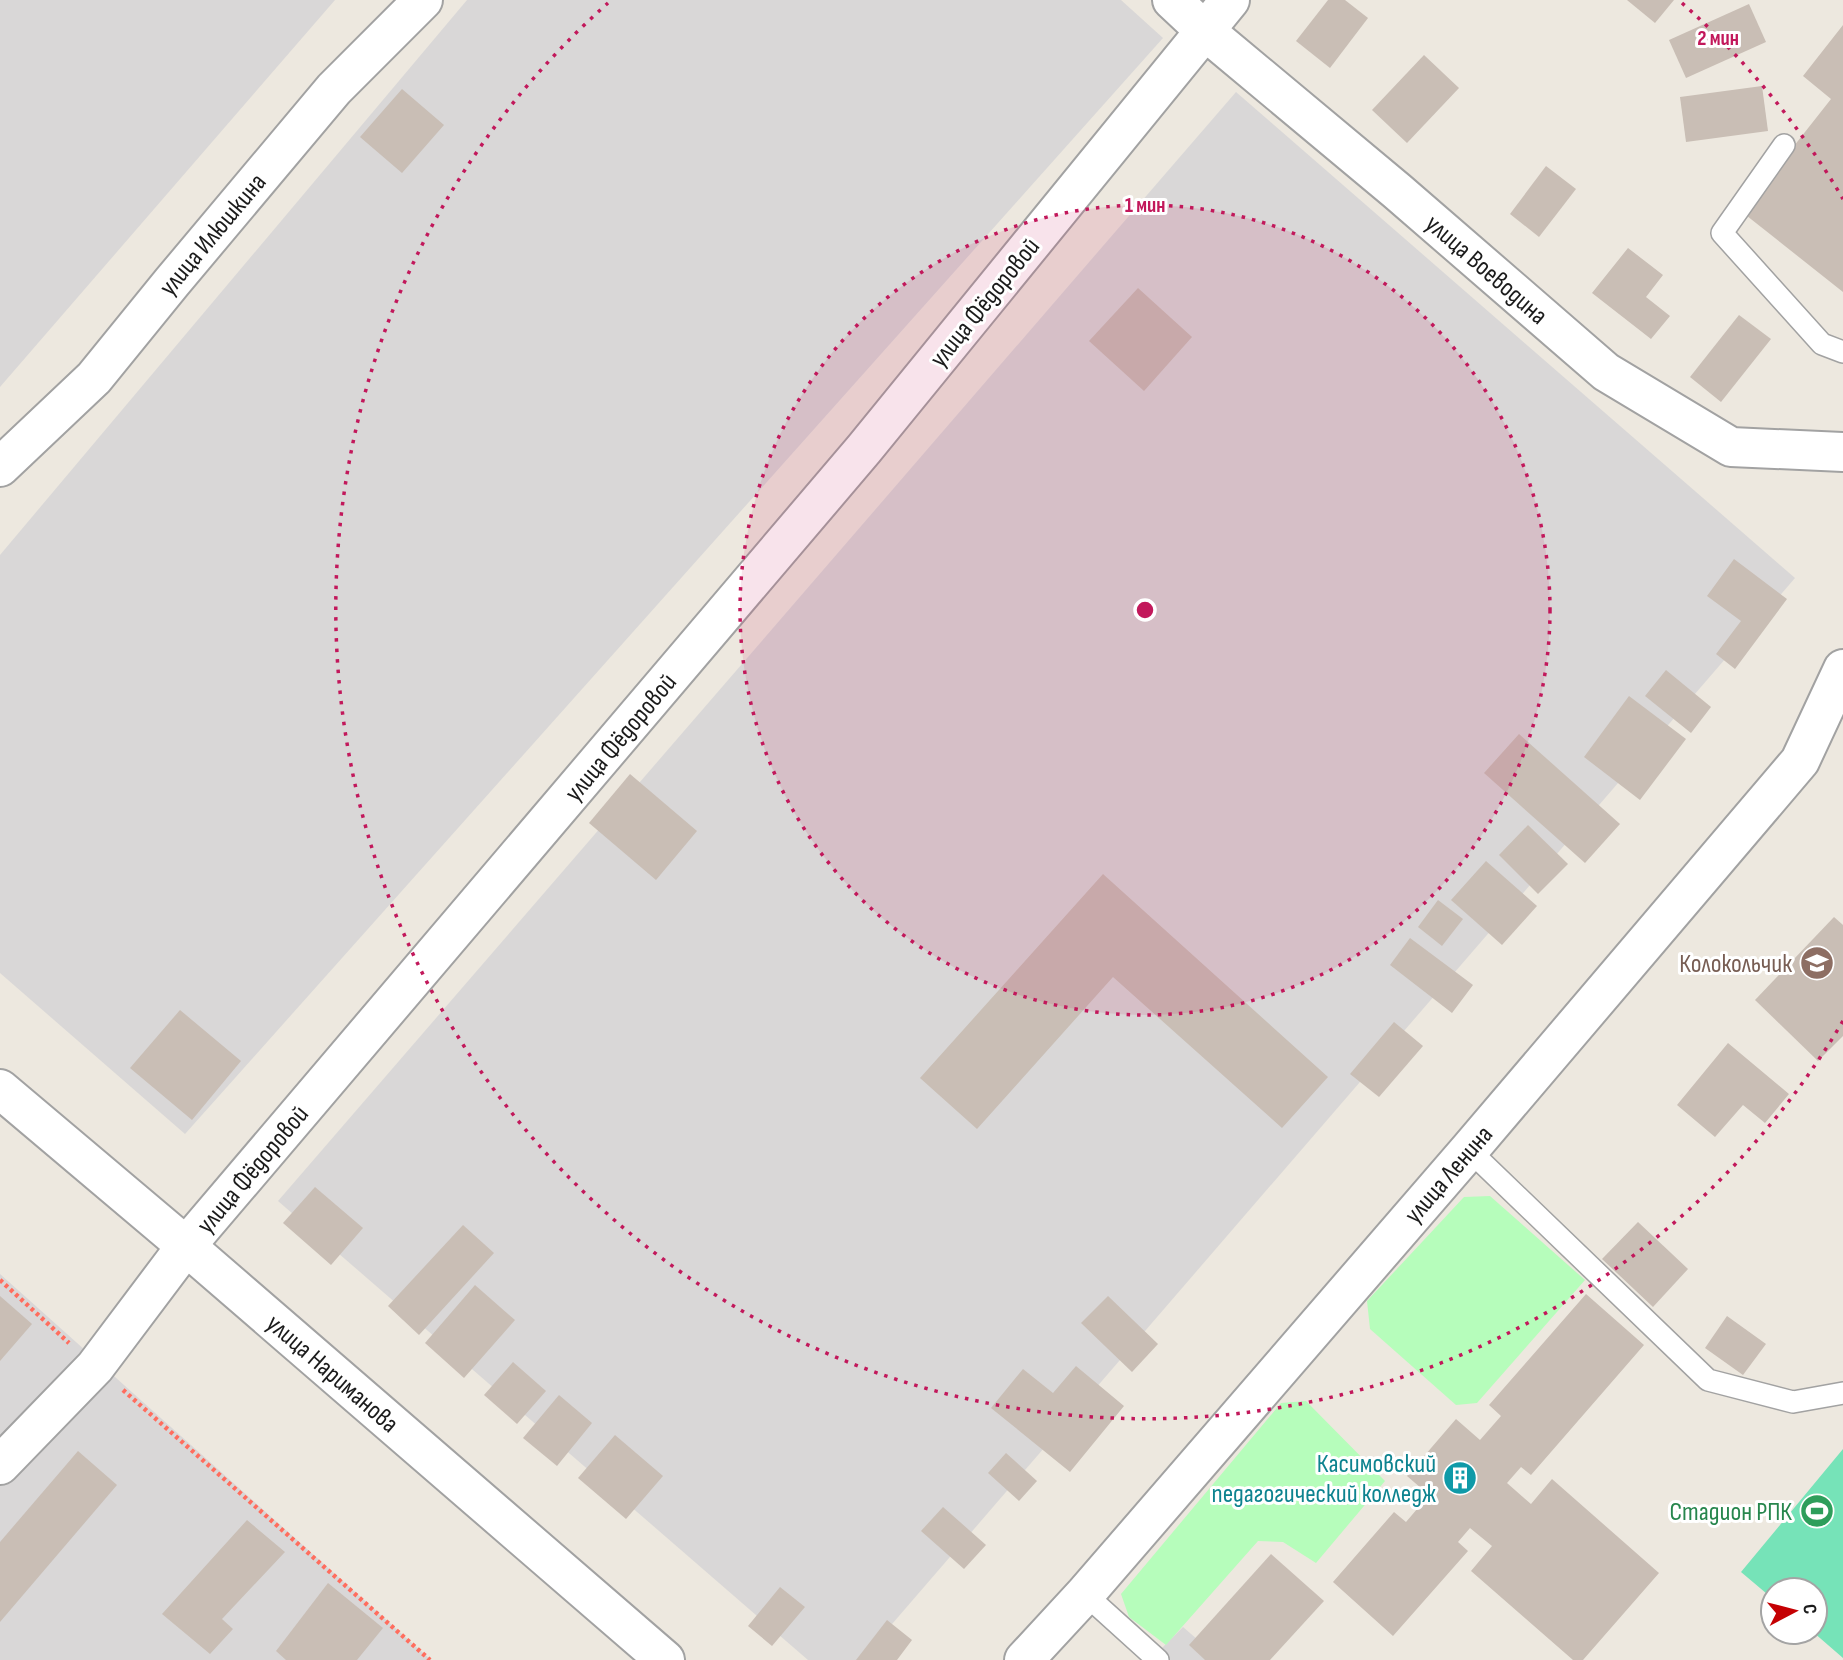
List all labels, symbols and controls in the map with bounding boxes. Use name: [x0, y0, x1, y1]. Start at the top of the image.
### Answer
text: 2 мин: [1697, 26, 1739, 51]
street label: улица Илюшкина: [153, 168, 273, 302]
text: 1 мин: [1125, 193, 1165, 218]
street label: улица Воеводина: [1419, 209, 1553, 332]
street label: улица Фёдоровой: [924, 232, 1047, 374]
centre of rings: [1133, 598, 1157, 622]
street label: улица Фёдоровой: [559, 668, 684, 808]
school or university icon: Колокольчик: [1798, 944, 1836, 982]
place label: Колокольчик: [1679, 949, 1792, 980]
street label: улица Фёдоровой: [191, 1100, 316, 1240]
street label: улица Ленина: [1398, 1120, 1500, 1230]
street label: улица Нариманова: [260, 1308, 404, 1440]
place label: Касимовский педагогический колледж: [1212, 1449, 1436, 1510]
building icon: Касимовский педагогический колледж: [1441, 1459, 1479, 1497]
sports icon: Стадион РПК: [1798, 1492, 1836, 1530]
place label: Стадион РПК: [1670, 1497, 1792, 1528]
north arrow: [1759, 1576, 1829, 1646]
text: С: [1797, 1603, 1821, 1616]

